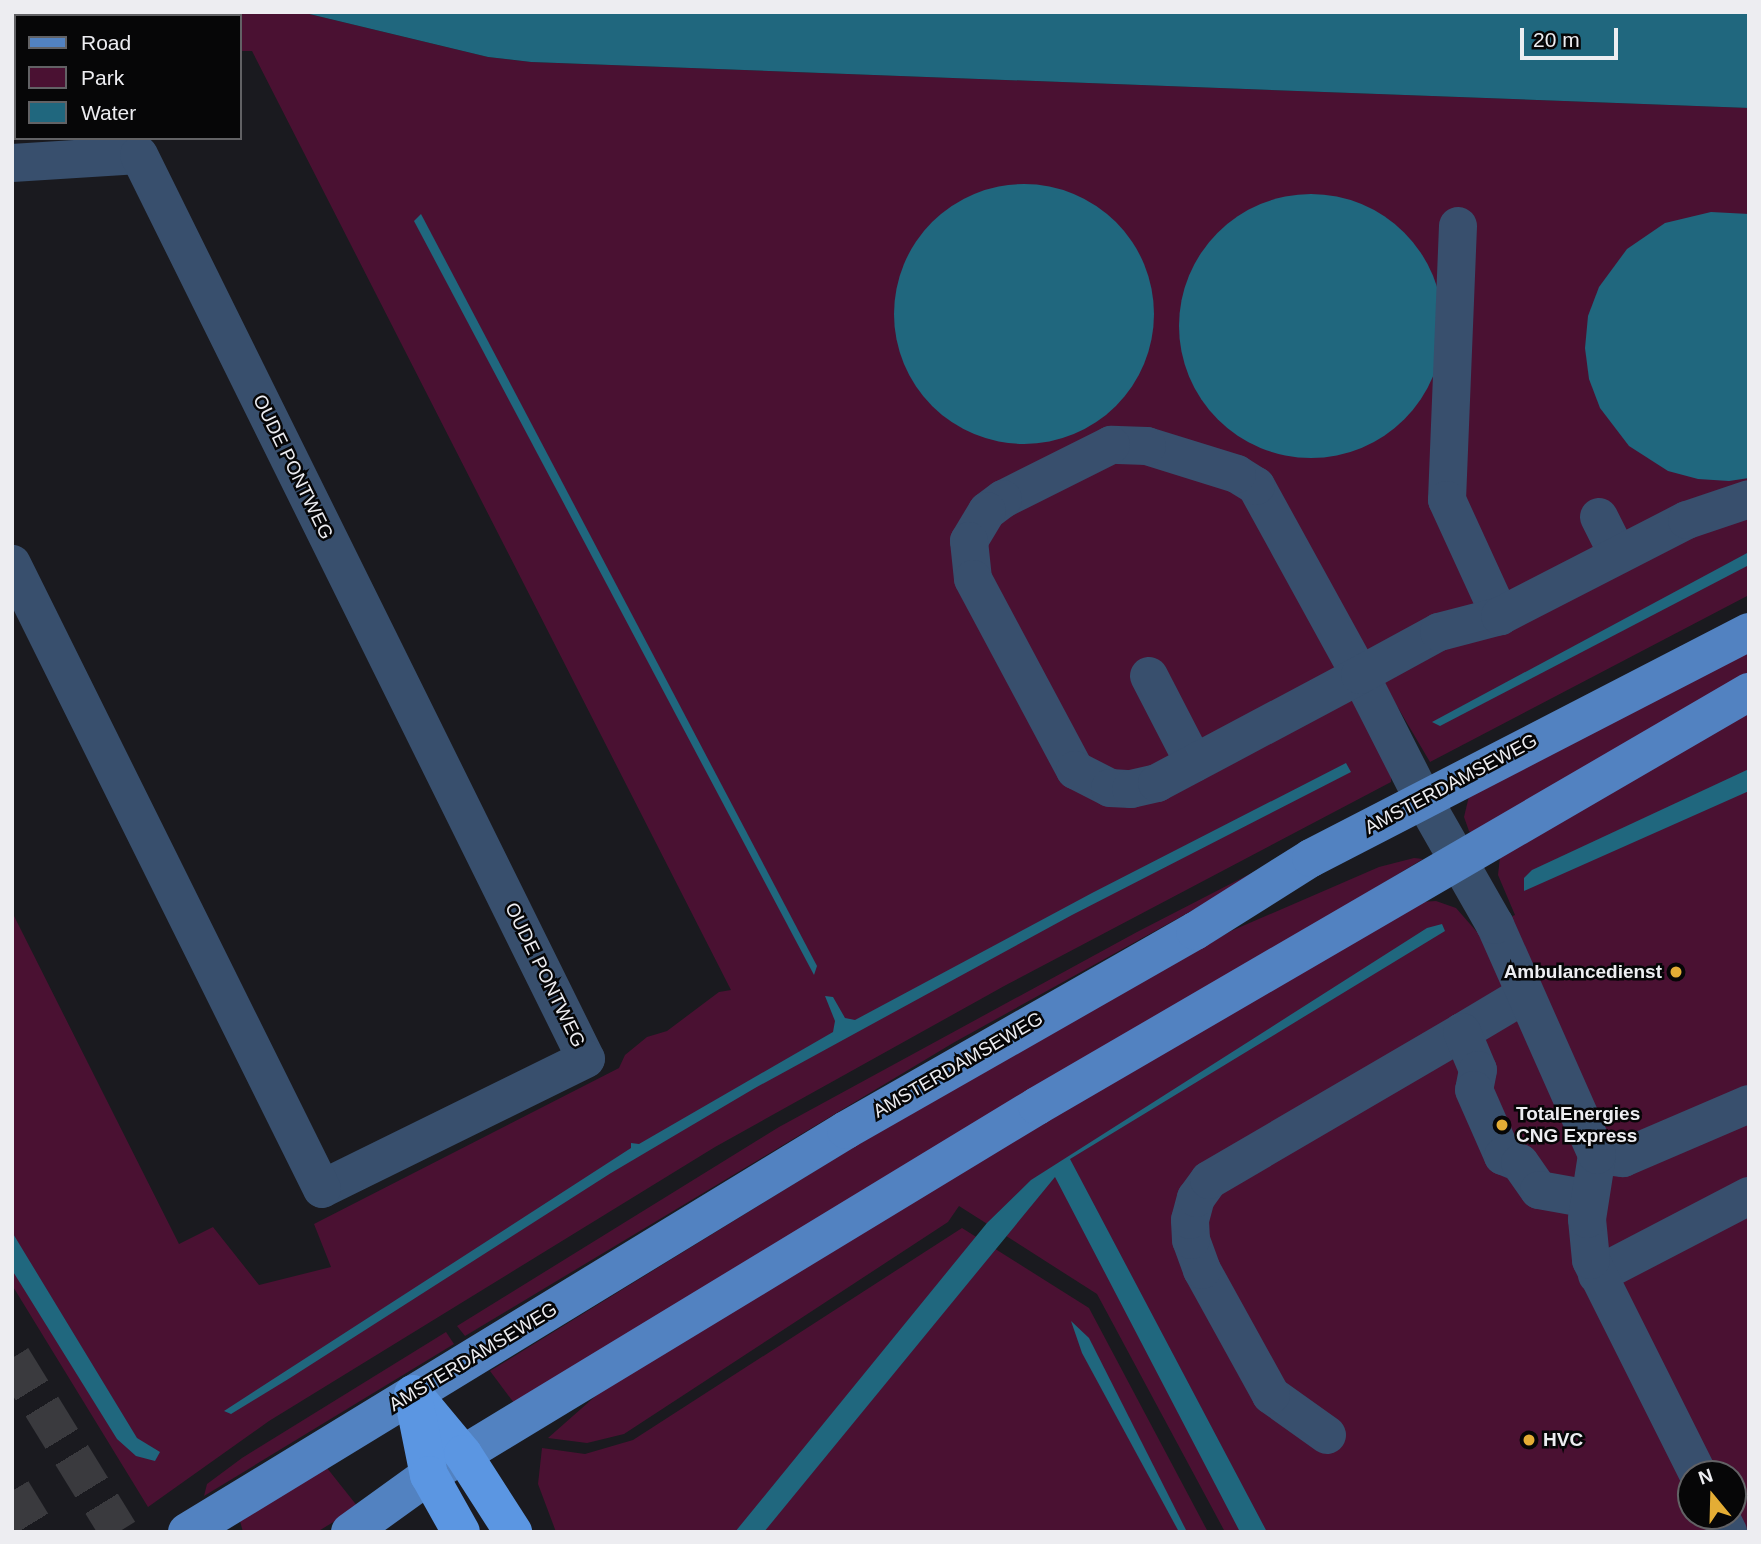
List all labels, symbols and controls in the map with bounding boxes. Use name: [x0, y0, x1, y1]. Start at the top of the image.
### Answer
legend: [14, 14, 242, 140]
scale bar: [1523, 14, 1621, 58]
text: 20 m: [1533, 28, 1580, 51]
text: Road: [81, 31, 131, 54]
text: Park: [81, 66, 124, 89]
text: Water: [81, 101, 136, 124]
street label: OUDE PONTWEG: [248, 391, 338, 543]
street label: AMSTERDAMSEWEG: [1361, 729, 1541, 839]
street label: OUDE PONTWEG: [500, 899, 590, 1051]
place label: Ambulancedienst: [1504, 961, 1662, 983]
marker: Ambulancedienst: [1668, 964, 1684, 980]
street label: AMSTERDAMSEWEG: [869, 1007, 1047, 1123]
place label: TotalEnergies CNG Express: [1516, 1103, 1640, 1147]
marker: TotalEnergies CNG Express: [1494, 1117, 1510, 1133]
street label: AMSTERDAMSEWEG: [385, 1298, 561, 1416]
place label: HVC: [1543, 1429, 1583, 1451]
marker: HVC: [1521, 1432, 1537, 1448]
north arrow: [1677, 1460, 1747, 1530]
text: N: [1696, 1464, 1716, 1489]

